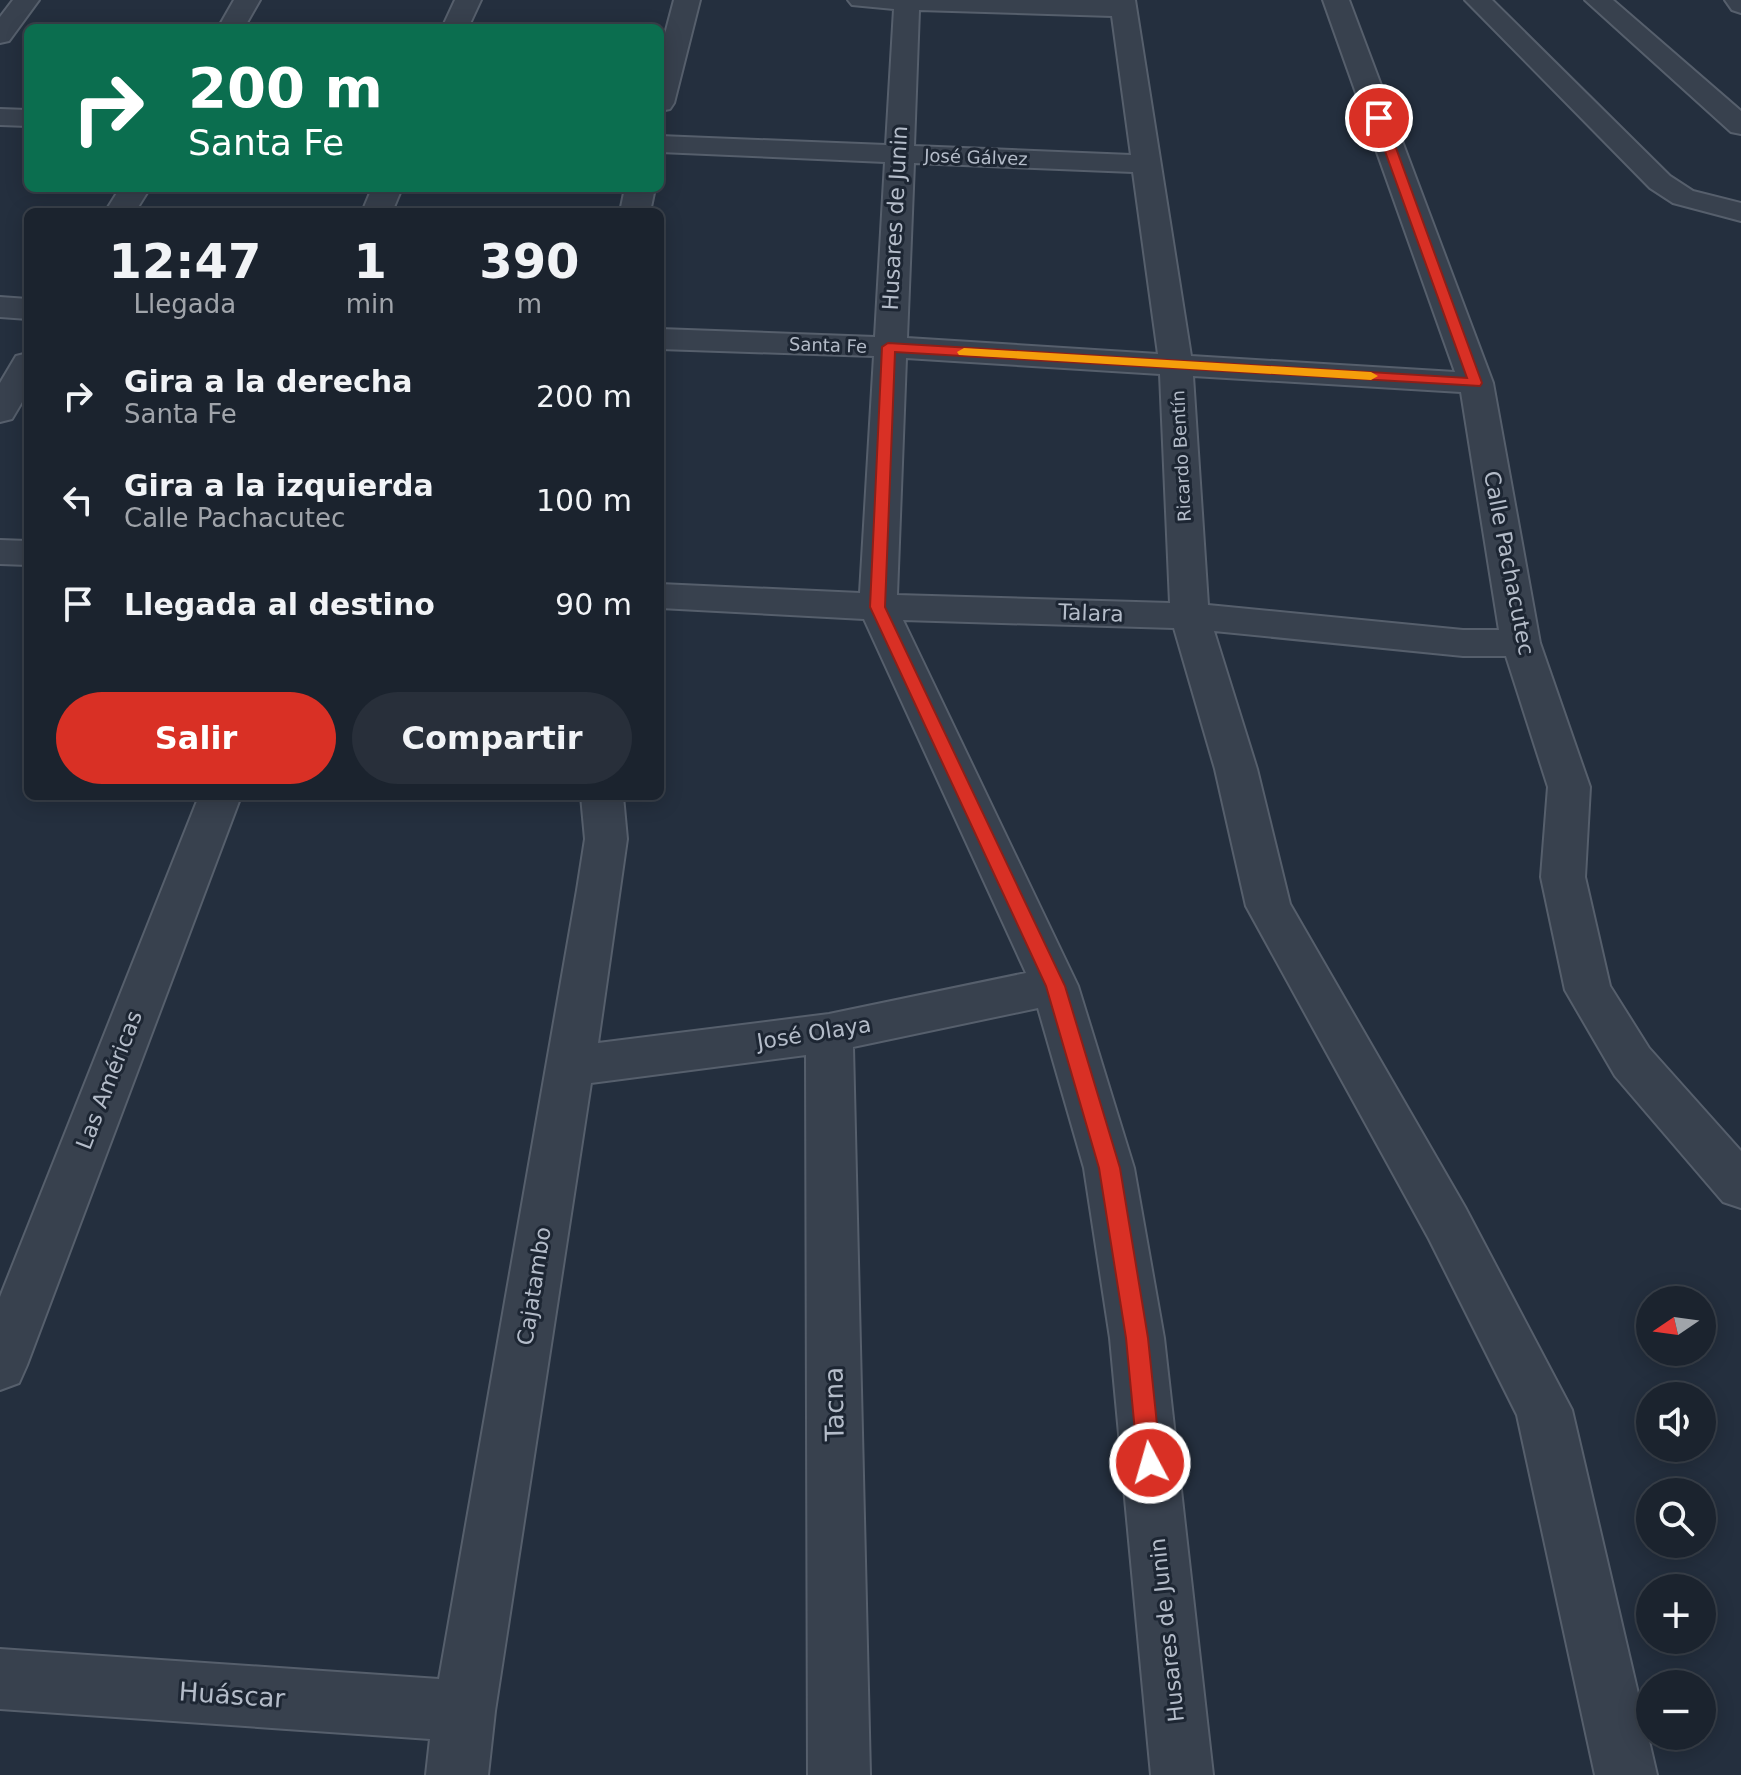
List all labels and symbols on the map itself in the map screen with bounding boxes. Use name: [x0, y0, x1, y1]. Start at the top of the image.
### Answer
pin: [1345, 84, 1413, 152]
street label: Husares de Junin: [878, 125, 912, 311]
street label: José Gálvez: [923, 145, 1028, 169]
street label: Santa Fe: [789, 333, 867, 357]
street label: Ricardo Bentín: [1167, 390, 1195, 522]
street label: Calle Pachacutec: [1479, 469, 1539, 657]
street label: Talara: [1057, 599, 1124, 627]
street label: Las Américas: [71, 1007, 147, 1153]
street label: José Olaya: [753, 1012, 873, 1055]
street label: Cajatambo: [512, 1225, 556, 1347]
north arrow: [1636, 1286, 1716, 1366]
street label: Tacna: [818, 1367, 850, 1442]
position arrow: [1108, 1421, 1192, 1505]
street label: Husares de Junin: [1145, 1537, 1189, 1723]
street label: Huáscar: [178, 1676, 286, 1714]

